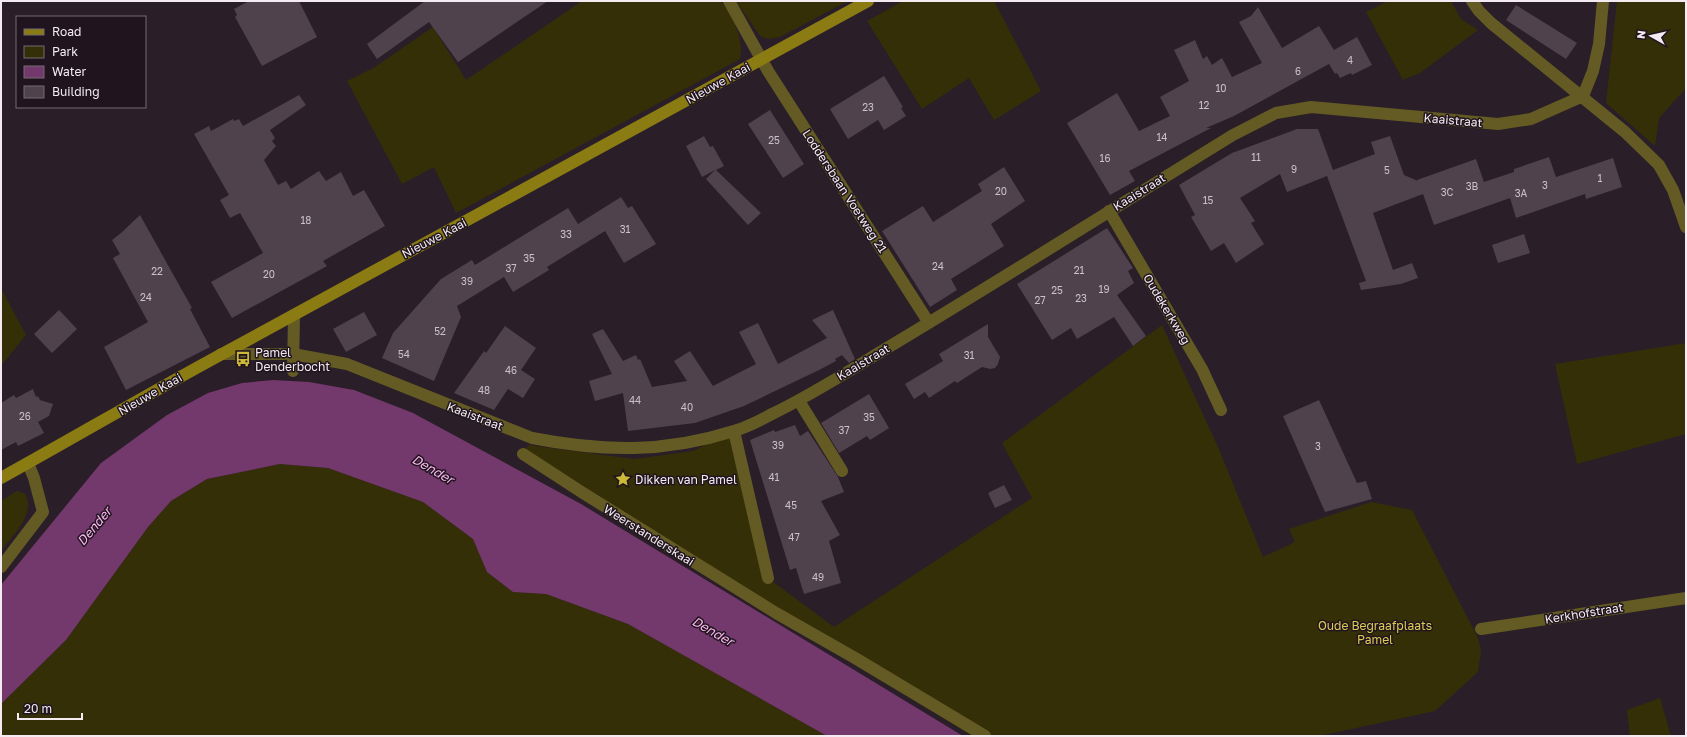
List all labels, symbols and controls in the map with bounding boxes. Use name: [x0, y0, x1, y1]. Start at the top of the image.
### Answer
legend: [16, 16, 146, 108]
north arrow: [1631, 16, 1671, 56]
text: Road: [52, 24, 81, 39]
text: N: [1634, 29, 1648, 40]
text: Park: [52, 44, 78, 59]
house number: 4: [1347, 54, 1353, 66]
street label: Nieuwe Kaai: [683, 59, 753, 107]
text: Water: [52, 64, 86, 79]
house number: 6: [1295, 65, 1301, 77]
house number: 10: [1215, 82, 1227, 94]
text: Building: [52, 84, 100, 99]
house number: 12: [1199, 99, 1210, 111]
house number: 23: [862, 101, 874, 113]
street label: Kaaistraat: [1423, 110, 1483, 130]
street label: Loddersbaan Voetweg 21: [799, 126, 891, 256]
house number: 14: [1157, 131, 1167, 143]
house number: 25: [768, 134, 780, 146]
house number: 11: [1251, 151, 1261, 163]
house number: 16: [1100, 152, 1110, 164]
house number: 9: [1291, 163, 1297, 175]
house number: 5: [1384, 164, 1390, 176]
street label: Kaaistraat: [1110, 170, 1168, 214]
house number: 1: [1598, 172, 1603, 184]
house number: 3: [1542, 179, 1548, 191]
house number: 3B: [1466, 180, 1479, 192]
house number: 20: [995, 185, 1007, 197]
house number: 3C: [1441, 186, 1454, 198]
house number: 3A: [1515, 187, 1528, 199]
house number: 15: [1203, 194, 1214, 206]
house number: 18: [301, 214, 311, 226]
street label: Nieuwe Kaai: [399, 215, 469, 261]
house number: 31: [620, 223, 630, 235]
house number: 33: [560, 228, 572, 240]
house number: 35: [523, 252, 535, 264]
house number: 24: [932, 260, 944, 272]
house number: 37: [505, 262, 517, 274]
house number: 21: [1074, 264, 1084, 276]
house number: 22: [151, 265, 163, 277]
house number: 20: [263, 268, 275, 280]
street label: Oudekerkweg: [1140, 271, 1194, 347]
house number: 39: [461, 275, 473, 287]
house number: 19: [1099, 283, 1109, 295]
house number: 25: [1051, 284, 1063, 296]
house number: 24: [140, 291, 152, 303]
house number: 23: [1075, 292, 1087, 304]
house number: 27: [1034, 294, 1046, 306]
house number: 52: [434, 325, 446, 337]
street label: Kaaistraat: [834, 340, 892, 384]
place label: Pamel Denderbocht: [255, 345, 330, 374]
house number: 54: [398, 348, 410, 360]
house number: 31: [964, 349, 974, 361]
bus stop icon: Pamel Denderbocht: [234, 350, 252, 368]
house number: 46: [505, 364, 517, 376]
street label: Nieuwe Kaai: [115, 370, 185, 418]
house number: 48: [478, 384, 490, 396]
house number: 44: [629, 394, 641, 406]
street label: Kaaistraat: [445, 398, 505, 434]
house number: 40: [681, 401, 693, 413]
house number: 26: [19, 410, 31, 422]
house number: 35: [863, 411, 875, 423]
house number: 37: [838, 424, 850, 436]
house number: 39: [772, 439, 784, 451]
house number: 3: [1315, 440, 1321, 452]
water label: Dender: [409, 451, 458, 488]
place icon: Dikken van Pamel: [614, 470, 632, 488]
house number: 41: [769, 471, 780, 483]
place label: Dikken van Pamel: [635, 472, 737, 487]
house number: 45: [785, 499, 797, 511]
street label: Weerstanderskaai: [601, 501, 697, 569]
water label: Dender: [73, 502, 116, 548]
house number: 47: [788, 531, 800, 543]
house number: 49: [812, 571, 824, 583]
street label: Kerkhofstraat: [1544, 599, 1625, 627]
water label: Dender: [689, 613, 738, 650]
park label: Oude Begraafplaats Pamel: [1318, 618, 1432, 647]
scale bar: [18, 695, 82, 721]
text: 20 m: [24, 701, 52, 716]

